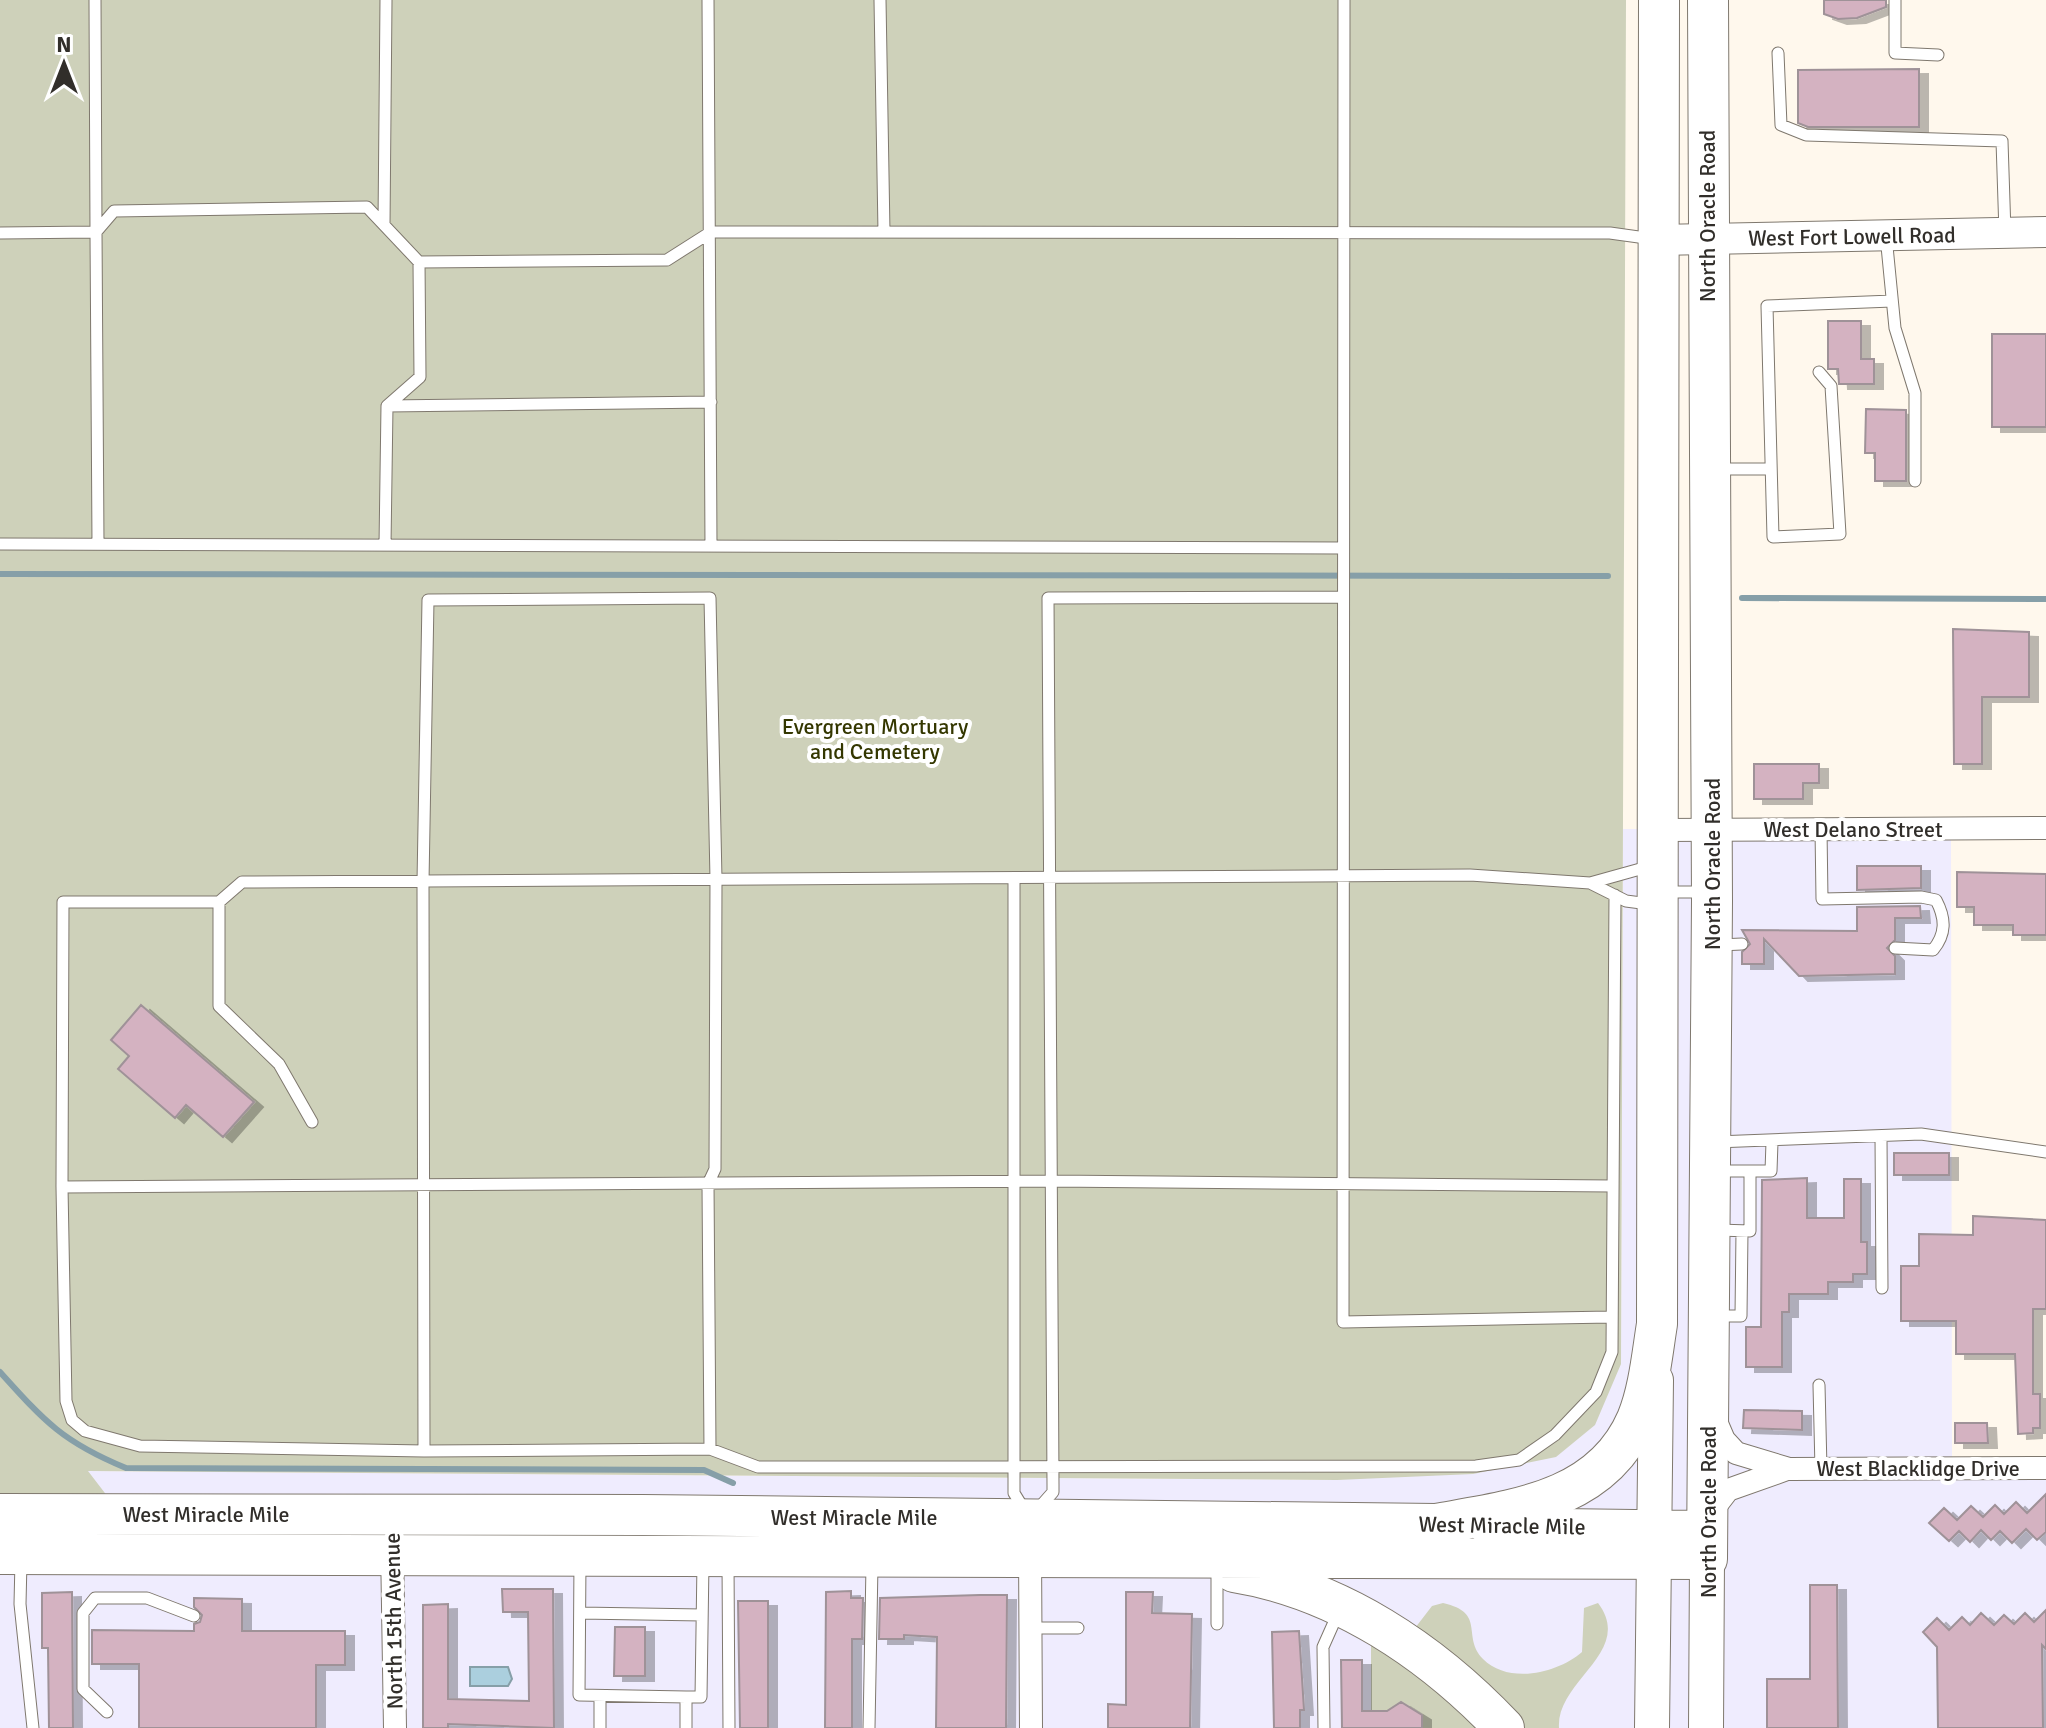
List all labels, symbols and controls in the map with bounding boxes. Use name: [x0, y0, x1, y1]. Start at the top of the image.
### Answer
north arrow: [24, 24, 104, 104]
text: N: [56, 31, 72, 58]
street label: North Oracle Road: [1694, 130, 1721, 302]
street label: West Fort Lowell Road: [1748, 221, 1956, 252]
park label: Evergreen Mortuary and Cemetery: [782, 713, 969, 765]
street label: North Oracle Road: [1699, 778, 1726, 950]
street label: West Delano Street: [1763, 816, 1943, 843]
street label: North Oracle Road: [1695, 1426, 1722, 1598]
street label: West Blacklidge Drive: [1816, 1455, 2020, 1482]
street label: West Miracle Mile: [122, 1501, 290, 1528]
street label: West Miracle Mile: [770, 1504, 938, 1531]
street label: West Miracle Mile: [1418, 1511, 1586, 1540]
street label: North 15th Avenue: [378, 1532, 409, 1709]

